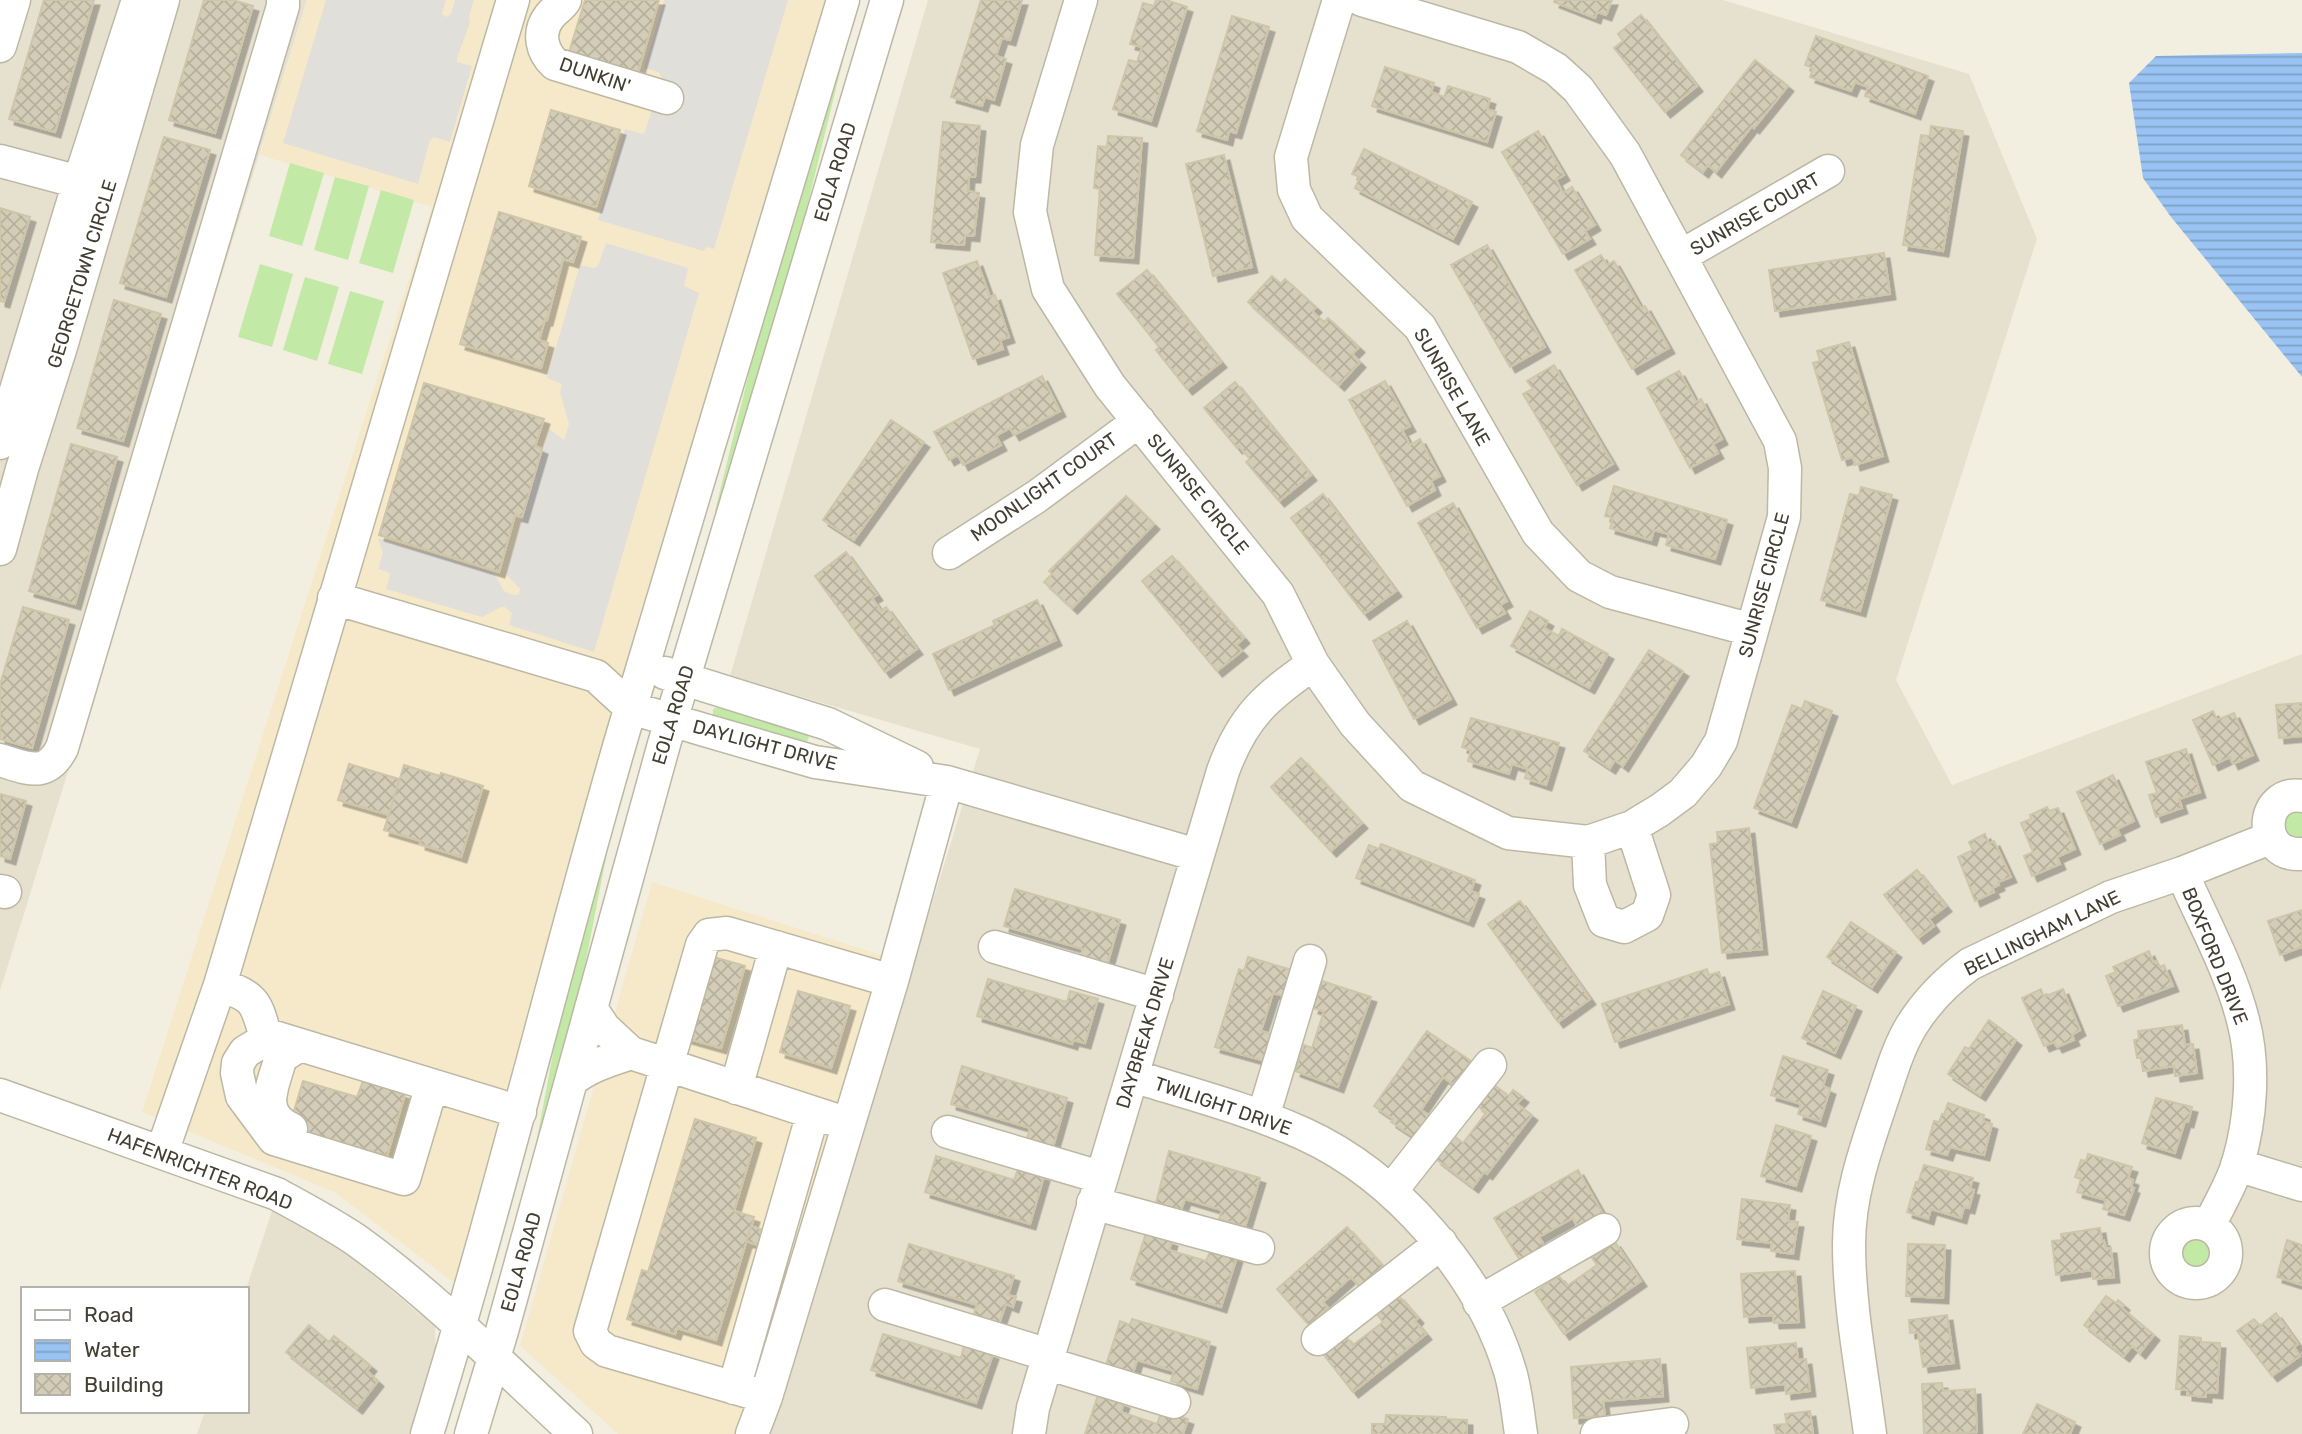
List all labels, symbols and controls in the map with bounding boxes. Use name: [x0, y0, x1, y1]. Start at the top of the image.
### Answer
street label: DUNKIN': [556, 52, 634, 98]
street label: EOLA ROAD: [809, 120, 861, 224]
street label: SUNRISE COURT: [1686, 168, 1824, 260]
street label: GEORGETOWN CIRCLE: [42, 177, 122, 371]
street label: SUNRISE LANE: [1409, 324, 1495, 450]
street label: MOONLIGHT COURT: [966, 428, 1122, 546]
street label: SUNRISE CIRCLE: [1142, 429, 1254, 559]
street label: SUNRISE CIRCLE: [1734, 510, 1794, 660]
street label: EOLA ROAD: [647, 663, 699, 767]
street label: DAYLIGHT DRIVE: [690, 715, 840, 775]
street label: BOXFORD DRIVE: [2177, 884, 2253, 1028]
street label: BELLINGHAM LANE: [1960, 885, 2124, 981]
street label: DAYBREAK DRIVE: [1111, 955, 1179, 1111]
street label: TWILIGHT DRIVE: [1151, 1072, 1295, 1140]
street label: HAFENRICHTER ROAD: [104, 1123, 296, 1215]
street label: EOLA ROAD: [496, 1209, 546, 1315]
legend: [21, 1287, 248, 1413]
text: Road: [84, 1302, 134, 1327]
text: Water: [84, 1337, 140, 1362]
text: Building: [84, 1372, 164, 1397]

